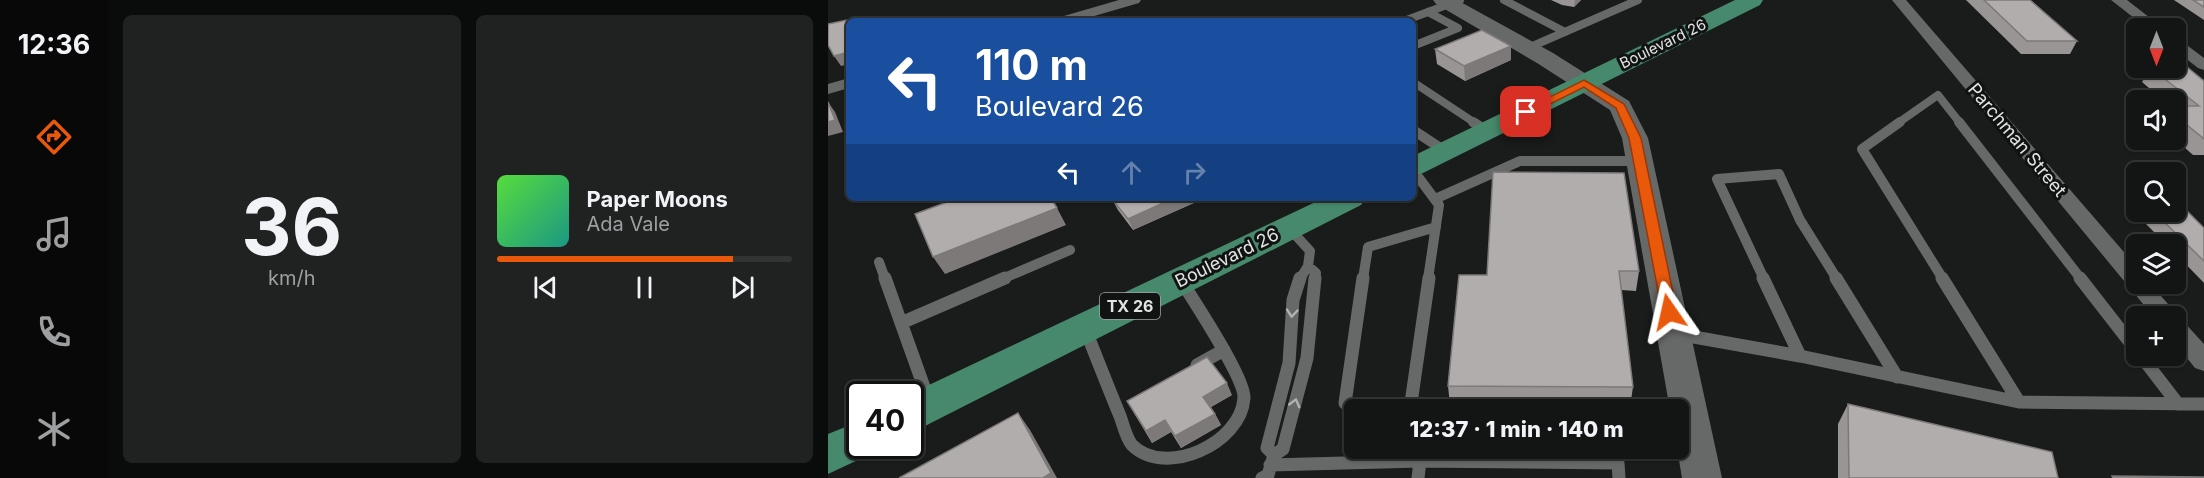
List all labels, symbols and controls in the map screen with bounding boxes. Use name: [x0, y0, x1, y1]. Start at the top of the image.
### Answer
street label: Boulevard 26: [1616, 14, 1709, 73]
north arrow: [2126, 18, 2186, 78]
map controls: [2126, 18, 2186, 366]
text: 12:36: [18, 28, 90, 61]
text: 110 m: [975, 39, 1088, 90]
icon: left: [876, 42, 954, 120]
street label: Parchman Street: [1964, 79, 2071, 201]
pin: [1500, 86, 1551, 137]
text: Boulevard 26: [975, 90, 1144, 123]
button: sound: [2126, 90, 2186, 150]
icon: arrive: [1509, 95, 1542, 128]
icon: directions: [33, 116, 75, 158]
icon: left: [1052, 156, 1085, 189]
icon: ahead: [1115, 156, 1148, 189]
icon: right: [1178, 156, 1211, 189]
button: search: [2126, 162, 2186, 222]
text: 36: [241, 179, 342, 274]
text: Paper Moons: [587, 186, 728, 212]
text: Ada Vale: [587, 212, 670, 236]
icon: music: [33, 213, 75, 255]
street label: Boulevard 26: [1172, 223, 1282, 292]
button: layers: [2126, 234, 2186, 294]
text: km/h: [268, 266, 316, 290]
icon: previous: [529, 271, 562, 304]
icon: pause: [628, 271, 661, 304]
icon: next: [726, 271, 759, 304]
position arrow: [1637, 280, 1701, 344]
road number: TX 26: [1100, 293, 1160, 319]
button: +: [2126, 306, 2186, 366]
one-way arrow: [1286, 309, 1299, 318]
icon: phone: [33, 311, 75, 353]
speed limit sign: 40: [846, 381, 924, 459]
one-way arrow: [1288, 399, 1301, 409]
icon: climate: [33, 408, 75, 450]
text: 12:37 · 1 min · 140 m: [1409, 416, 1624, 442]

